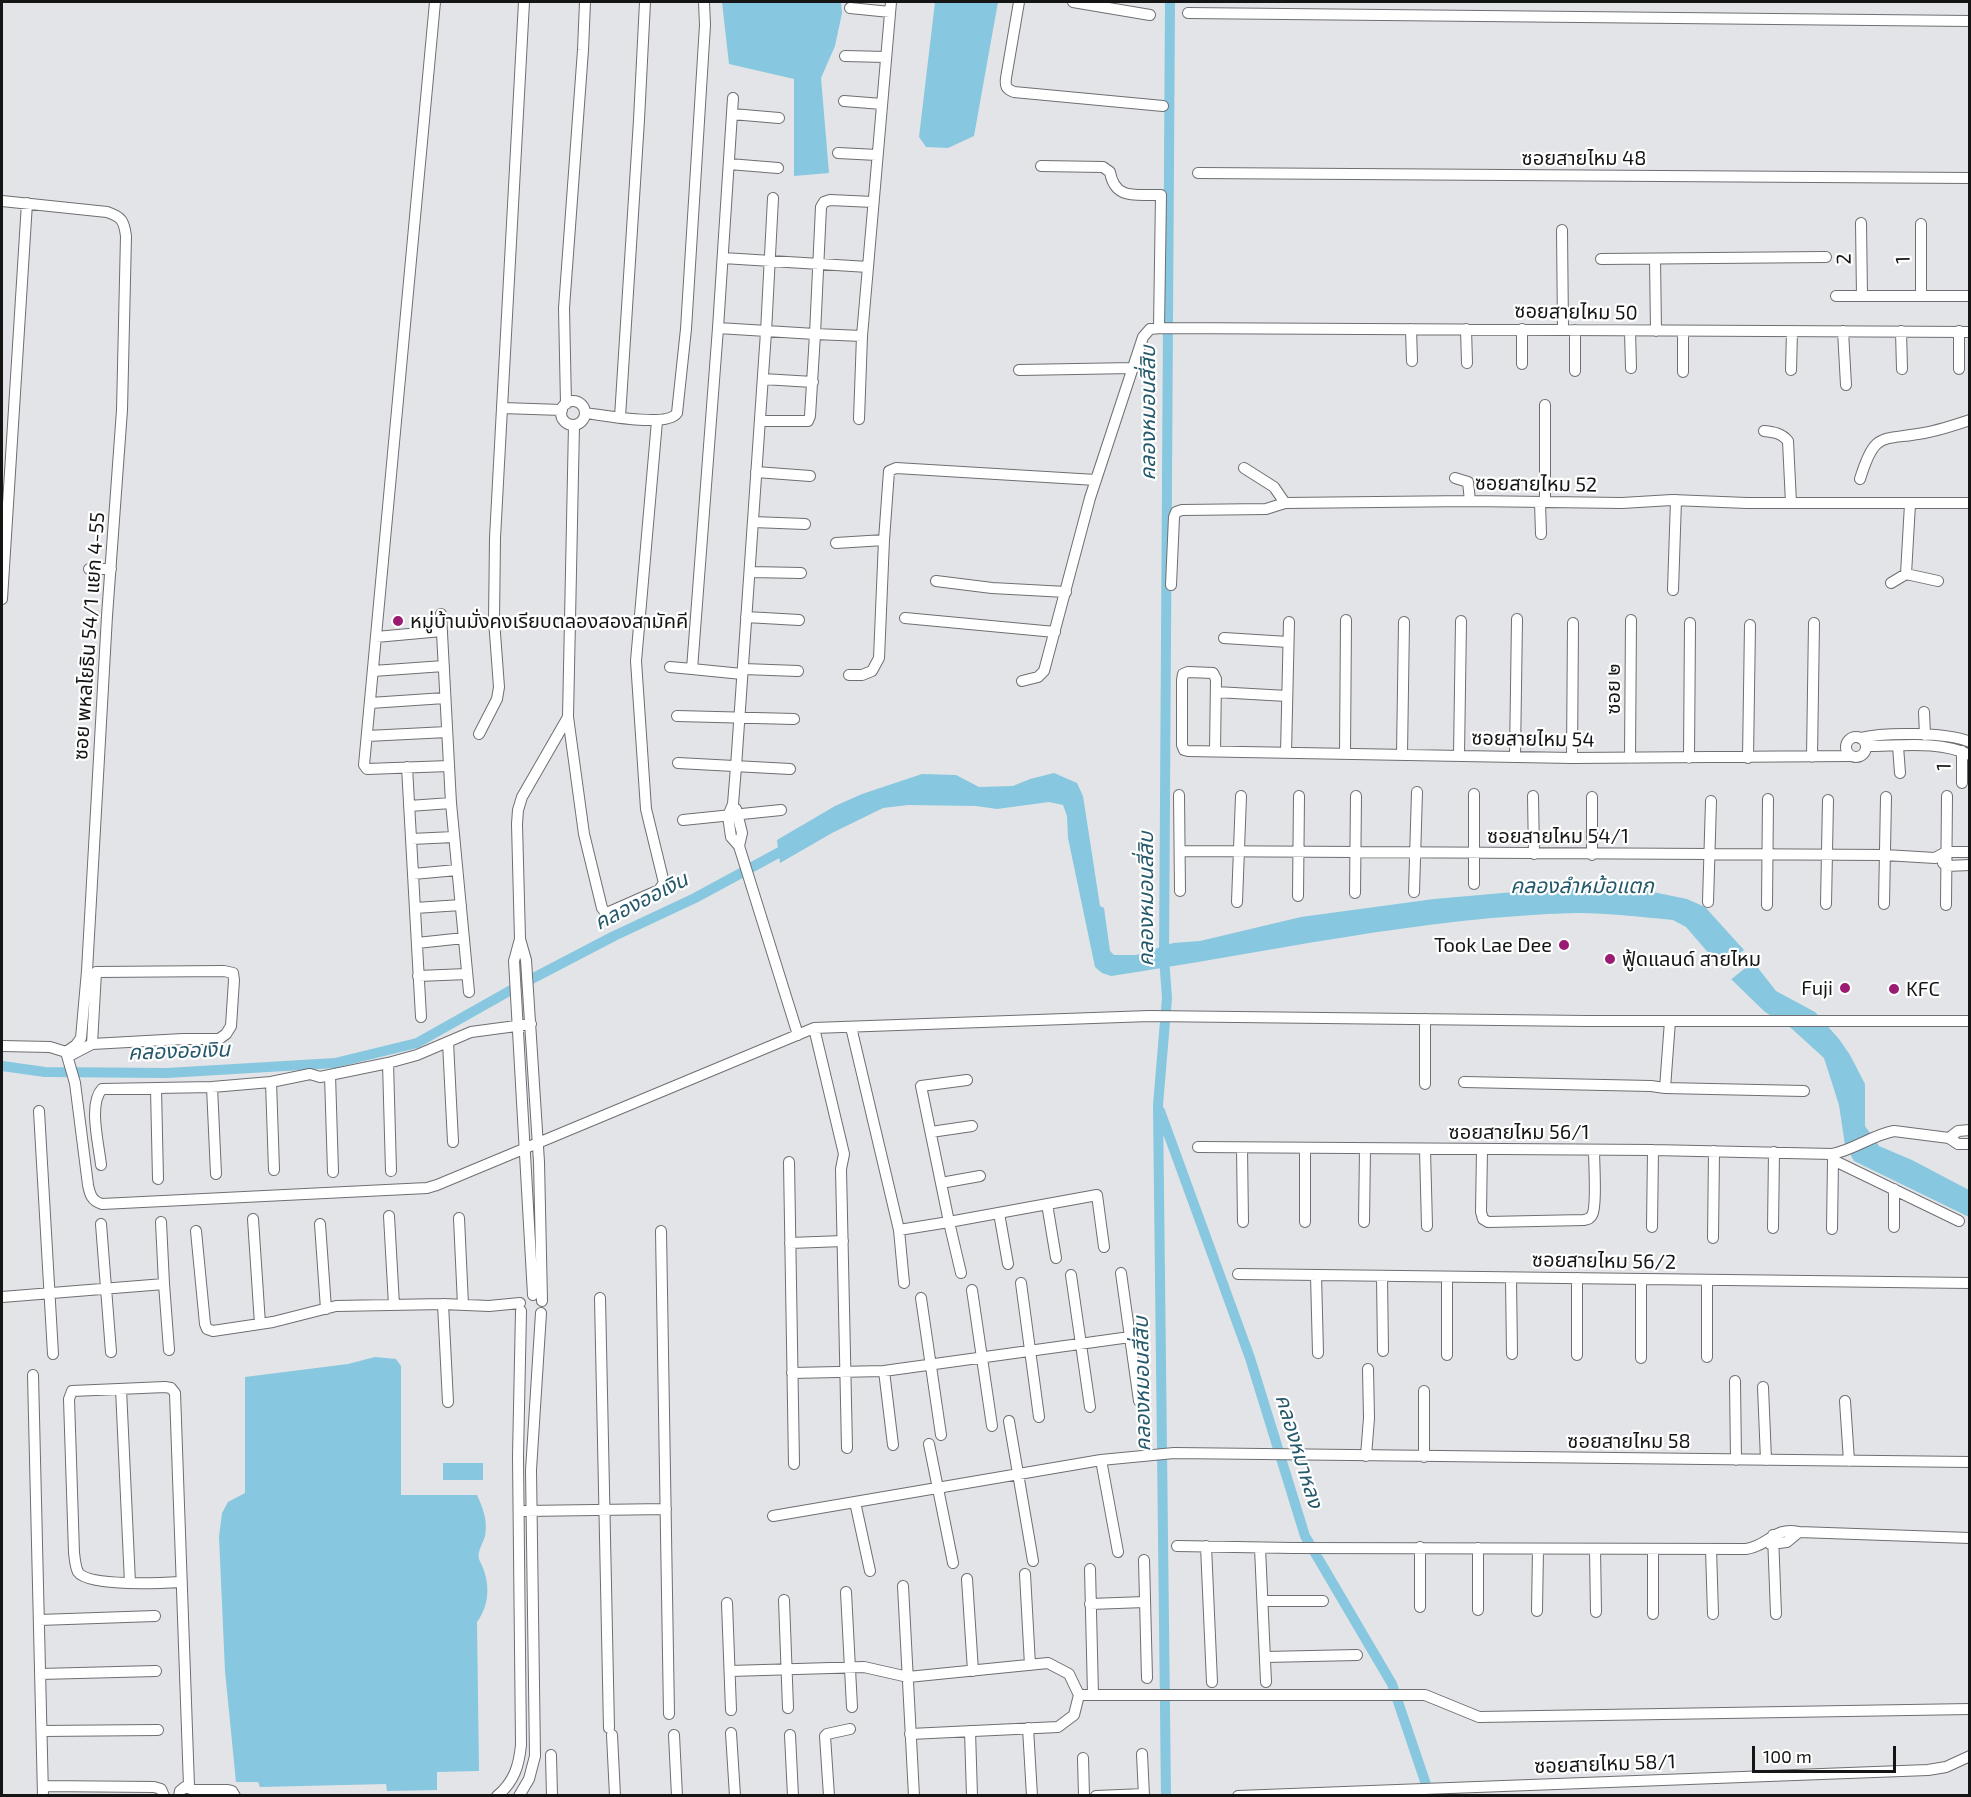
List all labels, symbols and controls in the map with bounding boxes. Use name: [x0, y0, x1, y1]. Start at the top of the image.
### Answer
street label: ซอยสายไหม 48: [1522, 146, 1646, 170]
street label: 2: [1832, 253, 1856, 265]
street label: 1: [1891, 256, 1915, 264]
street label: ซอยสายไหม 50: [1514, 299, 1638, 325]
water label: คลองหมอนสี่สิบ: [1135, 345, 1161, 481]
street label: ซอยสายไหม 52: [1475, 471, 1597, 497]
street label: ซอย พหลโยธิน 54/1 แยก 4-55: [68, 511, 110, 761]
place label: หมู่บ้านมั่งคงเรียบตลองสองสามัคคี: [410, 609, 688, 633]
marker: หมู่บ้านมั่งคงเรียบตลองสองสามัคคี: [391, 614, 405, 628]
street label: ซอย ๒: [1601, 663, 1625, 715]
street label: ซอยสายไหม 54: [1471, 726, 1595, 752]
street label: 1: [1932, 763, 1956, 771]
street label: ซอยสายไหม 54/1: [1487, 824, 1629, 848]
water label: คลองหมอนสี่สิบ: [1133, 831, 1159, 967]
water label: คลองออเงิน: [590, 867, 692, 935]
water label: คลองลำหม้อแตก: [1510, 873, 1654, 899]
place label: Took Lae Dee: [1434, 933, 1552, 957]
marker: Took Lae Dee: [1557, 938, 1571, 952]
place label: ฟู้ดแลนด์ สายไหม: [1622, 947, 1761, 971]
marker: ฟู้ดแลนด์ สายไหม: [1603, 952, 1617, 966]
place label: Fuji: [1801, 976, 1833, 1000]
place label: KFC: [1906, 977, 1940, 1001]
marker: Fuji: [1838, 981, 1852, 995]
marker: KFC: [1887, 982, 1901, 996]
water label: คลองออเงิน: [128, 1037, 230, 1065]
street label: ซอยสายไหม 56/1: [1449, 1120, 1589, 1144]
street label: ซอยสายไหม 56/2: [1532, 1248, 1676, 1274]
water label: คลองหมอนสี่สิบ: [1128, 1316, 1156, 1452]
water label: คลองหมาหลง: [1270, 1391, 1328, 1511]
street label: ซอยสายไหม 58: [1567, 1429, 1691, 1453]
scale bar: [1755, 1734, 1899, 1772]
text: 100 m: [1763, 1745, 1812, 1767]
street label: ซอยสายไหม 58/1: [1534, 1750, 1676, 1778]

